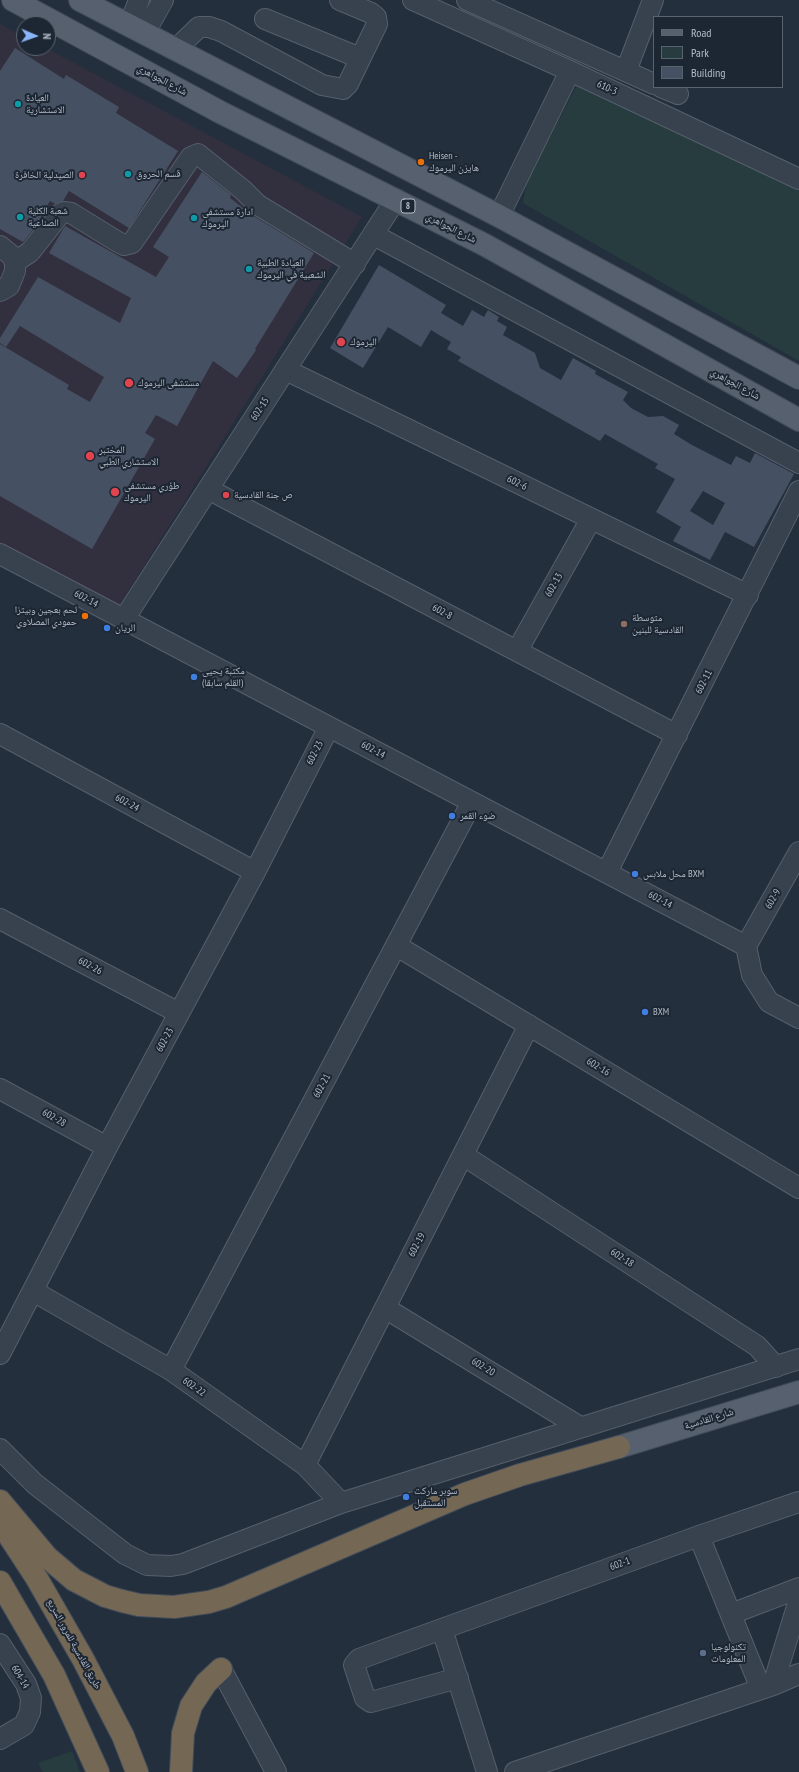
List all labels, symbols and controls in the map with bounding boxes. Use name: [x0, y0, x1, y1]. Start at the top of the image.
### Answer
north arrow: [16, 16, 56, 56]
legend: [653, 16, 783, 88]
text: Road: [691, 25, 711, 40]
text: N: [40, 33, 54, 40]
text: Park: [691, 45, 709, 60]
street label: شارع الجواهري: [135, 62, 189, 98]
text: Building: [691, 65, 726, 80]
street label: 610-3: [595, 78, 619, 98]
place label: العيادة الاستشارية: [26, 92, 65, 116]
marker: العيادة الاستشارية: [13, 99, 23, 109]
place label: Heisen - هايزن اليرموك: [429, 150, 479, 174]
marker: Heisen - هايزن اليرموك: [416, 157, 426, 167]
place label: قسم الحروق: [136, 168, 181, 180]
place label: الصيدلية الخافرة: [15, 169, 74, 181]
marker: قسم الحروق: [123, 169, 133, 179]
marker: الصيدلية الخافرة: [77, 170, 87, 180]
road number: 8: [401, 199, 415, 213]
place label: شعبة الكلية الصناعية: [28, 205, 68, 228]
place label: ادارة مستشفى اليرموك: [202, 206, 253, 230]
street label: شارع الجواهري: [424, 210, 478, 246]
marker: شعبة الكلية الصناعية: [15, 212, 25, 222]
marker: ادارة مستشفى اليرموك: [189, 213, 199, 223]
place label: العيادة الطبية الشعبية في اليرموك: [257, 257, 326, 280]
marker: العيادة الطبية الشعبية في اليرموك: [244, 264, 254, 274]
marker: اليرموك: [335, 336, 347, 348]
place label: اليرموك: [350, 336, 377, 348]
street label: شارع الجواهري: [708, 366, 762, 402]
marker: مستشفى اليرموك: [123, 377, 135, 389]
place label: مستشفى اليرموك: [138, 377, 199, 389]
street label: 602-15: [248, 395, 272, 423]
place label: المختبر الاستشاري الطبي: [99, 444, 159, 468]
marker: المختبر الاستشاري الطبي: [84, 450, 96, 462]
street label: 602-6: [505, 473, 529, 493]
place label: طؤري مستشفى اليرموك: [124, 480, 180, 504]
marker: طؤري مستشفى اليرموك: [109, 486, 121, 498]
place label: ص جنة القادسية: [234, 489, 293, 501]
marker: ص جنة القادسية: [221, 490, 231, 500]
street label: 602-13: [543, 571, 565, 599]
street label: 602-14: [72, 588, 100, 610]
street label: 602-8: [430, 602, 454, 622]
place label: لحم بعجين وبيتزا حمودي المصلاوي: [15, 604, 77, 628]
marker: لحم بعجين وبيتزا حمودي المصلاوي: [80, 611, 90, 621]
place label: متوسطة القادسية للبنين: [632, 612, 684, 636]
marker: متوسطة القادسية للبنين: [619, 619, 629, 629]
place label: الريان: [115, 622, 135, 634]
marker: الريان: [102, 623, 112, 633]
place label: مكتبة يحيى (القلم سابقا): [202, 665, 245, 688]
street label: 602-11: [693, 668, 715, 696]
marker: مكتبة يحيى (القلم سابقا): [189, 672, 199, 682]
street label: 602-23: [304, 739, 326, 767]
street label: 602-14: [359, 739, 387, 761]
street label: 602-24: [113, 792, 141, 814]
place label: ضوء القمر: [460, 810, 496, 822]
marker: ضوء القمر: [447, 811, 457, 821]
place label: محل ملابس BXM: [643, 868, 704, 880]
marker: محل ملابس BXM: [630, 869, 640, 879]
street label: 602-9: [763, 887, 783, 911]
street label: 602-14: [646, 889, 674, 911]
street label: 602-26: [76, 955, 104, 977]
place label: BXM: [653, 1006, 669, 1018]
marker: BXM: [640, 1007, 650, 1017]
street label: 602-23: [154, 1026, 176, 1054]
street label: 602-16: [584, 1055, 612, 1079]
street label: 602-21: [311, 1072, 333, 1100]
street label: 602-28: [40, 1107, 68, 1129]
street label: 602-19: [406, 1231, 428, 1259]
street label: 602-18: [608, 1246, 636, 1270]
street label: 602-20: [469, 1355, 497, 1379]
street label: 602-22: [180, 1375, 208, 1399]
street label: شارع القادسية: [683, 1406, 735, 1432]
place label: سوبر ماركت المستقبل: [414, 1485, 457, 1508]
marker: سوبر ماركت المستقبل: [401, 1492, 411, 1502]
street label: 602-1: [608, 1555, 632, 1573]
street label: طريق القادسية للمرور السريع: [44, 1597, 104, 1691]
place label: تكنولوجيا المعلومات: [711, 1641, 746, 1664]
marker: تكنولوجيا المعلومات: [698, 1648, 708, 1658]
street label: 604-14: [8, 1663, 32, 1691]

